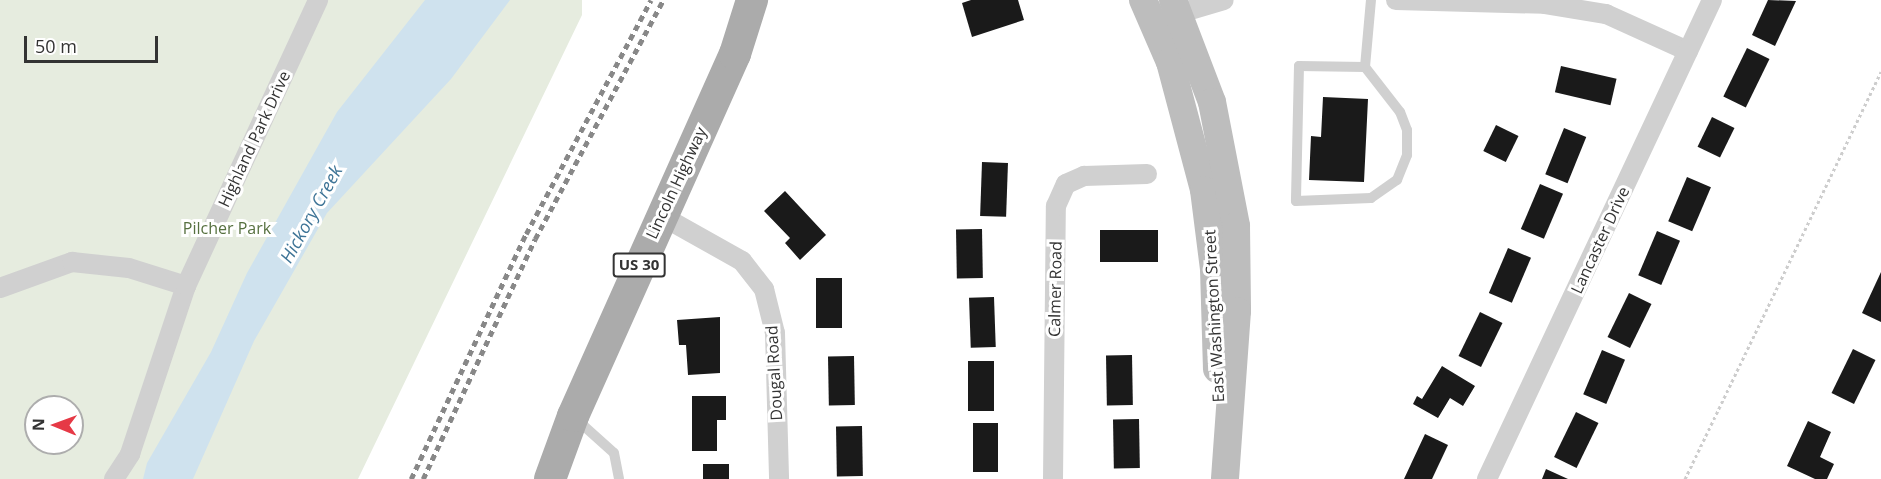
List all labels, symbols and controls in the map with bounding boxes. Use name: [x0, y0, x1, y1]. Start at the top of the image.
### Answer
scale bar: [27, 24, 160, 62]
text: 50 m: [35, 34, 77, 58]
street label: Highland Park Drive: [214, 68, 294, 210]
street label: Lincoln Highway: [642, 124, 710, 242]
water label: Hickory Creek: [275, 161, 347, 267]
street label: Lancaster Drive: [1567, 183, 1633, 297]
park label: Pilcher Park: [183, 218, 271, 238]
street label: East Washington Street: [1200, 229, 1228, 403]
street label: Calmer Road: [1045, 241, 1065, 337]
road number: US 30: [612, 253, 666, 277]
street label: Dougal Road: [762, 325, 786, 421]
north arrow: [24, 395, 84, 455]
text: N: [27, 418, 49, 431]

